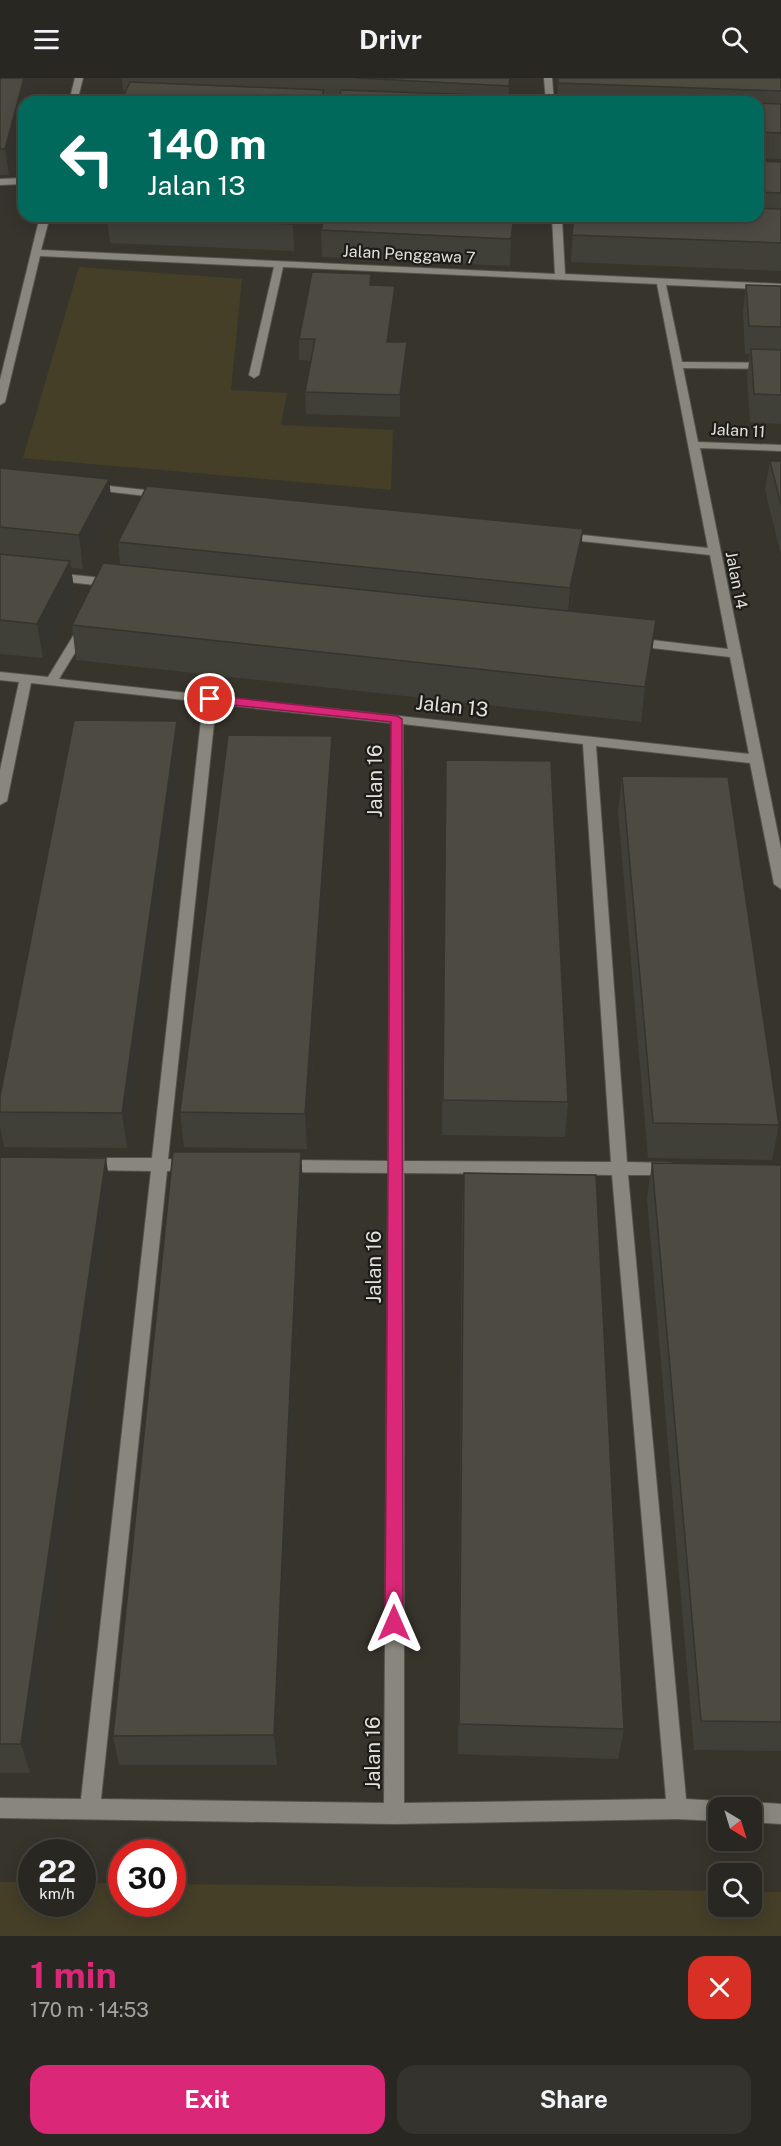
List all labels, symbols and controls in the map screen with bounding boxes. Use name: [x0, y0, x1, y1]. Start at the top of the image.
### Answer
icon: menu: [30, 23, 63, 56]
text: Drivr: [359, 23, 422, 55]
icon: search: [718, 23, 751, 56]
text: 140 m: [147, 119, 267, 168]
icon: left: [48, 120, 126, 198]
text: Jalan 13: [147, 169, 246, 201]
street label: Jalan Penggawa 7: [342, 242, 476, 267]
street label: Jalan 11: [710, 420, 766, 441]
street label: Jalan 14: [722, 550, 751, 611]
pin: [184, 673, 235, 724]
icon: arrive: [193, 682, 226, 715]
street label: Jalan 13: [414, 690, 490, 722]
street label: Jalan 16: [363, 745, 387, 817]
street label: Jalan 16: [362, 1231, 386, 1303]
position arrow: [362, 1591, 426, 1655]
street label: Jalan 16: [361, 1717, 385, 1789]
north arrow: [708, 1797, 762, 1851]
map controls: [708, 1797, 762, 1917]
speed limit sign: 30: [108, 1839, 186, 1917]
text: 22: [38, 1853, 76, 1889]
button: search: [708, 1863, 762, 1917]
text: km/h: [39, 1885, 75, 1902]
text: 1 min: [30, 1954, 117, 1996]
button: close: [688, 1956, 751, 2019]
text: 170 m · 14:53: [30, 1998, 149, 2022]
button: Exit: [30, 2065, 385, 2134]
button: Share: [397, 2065, 751, 2134]

